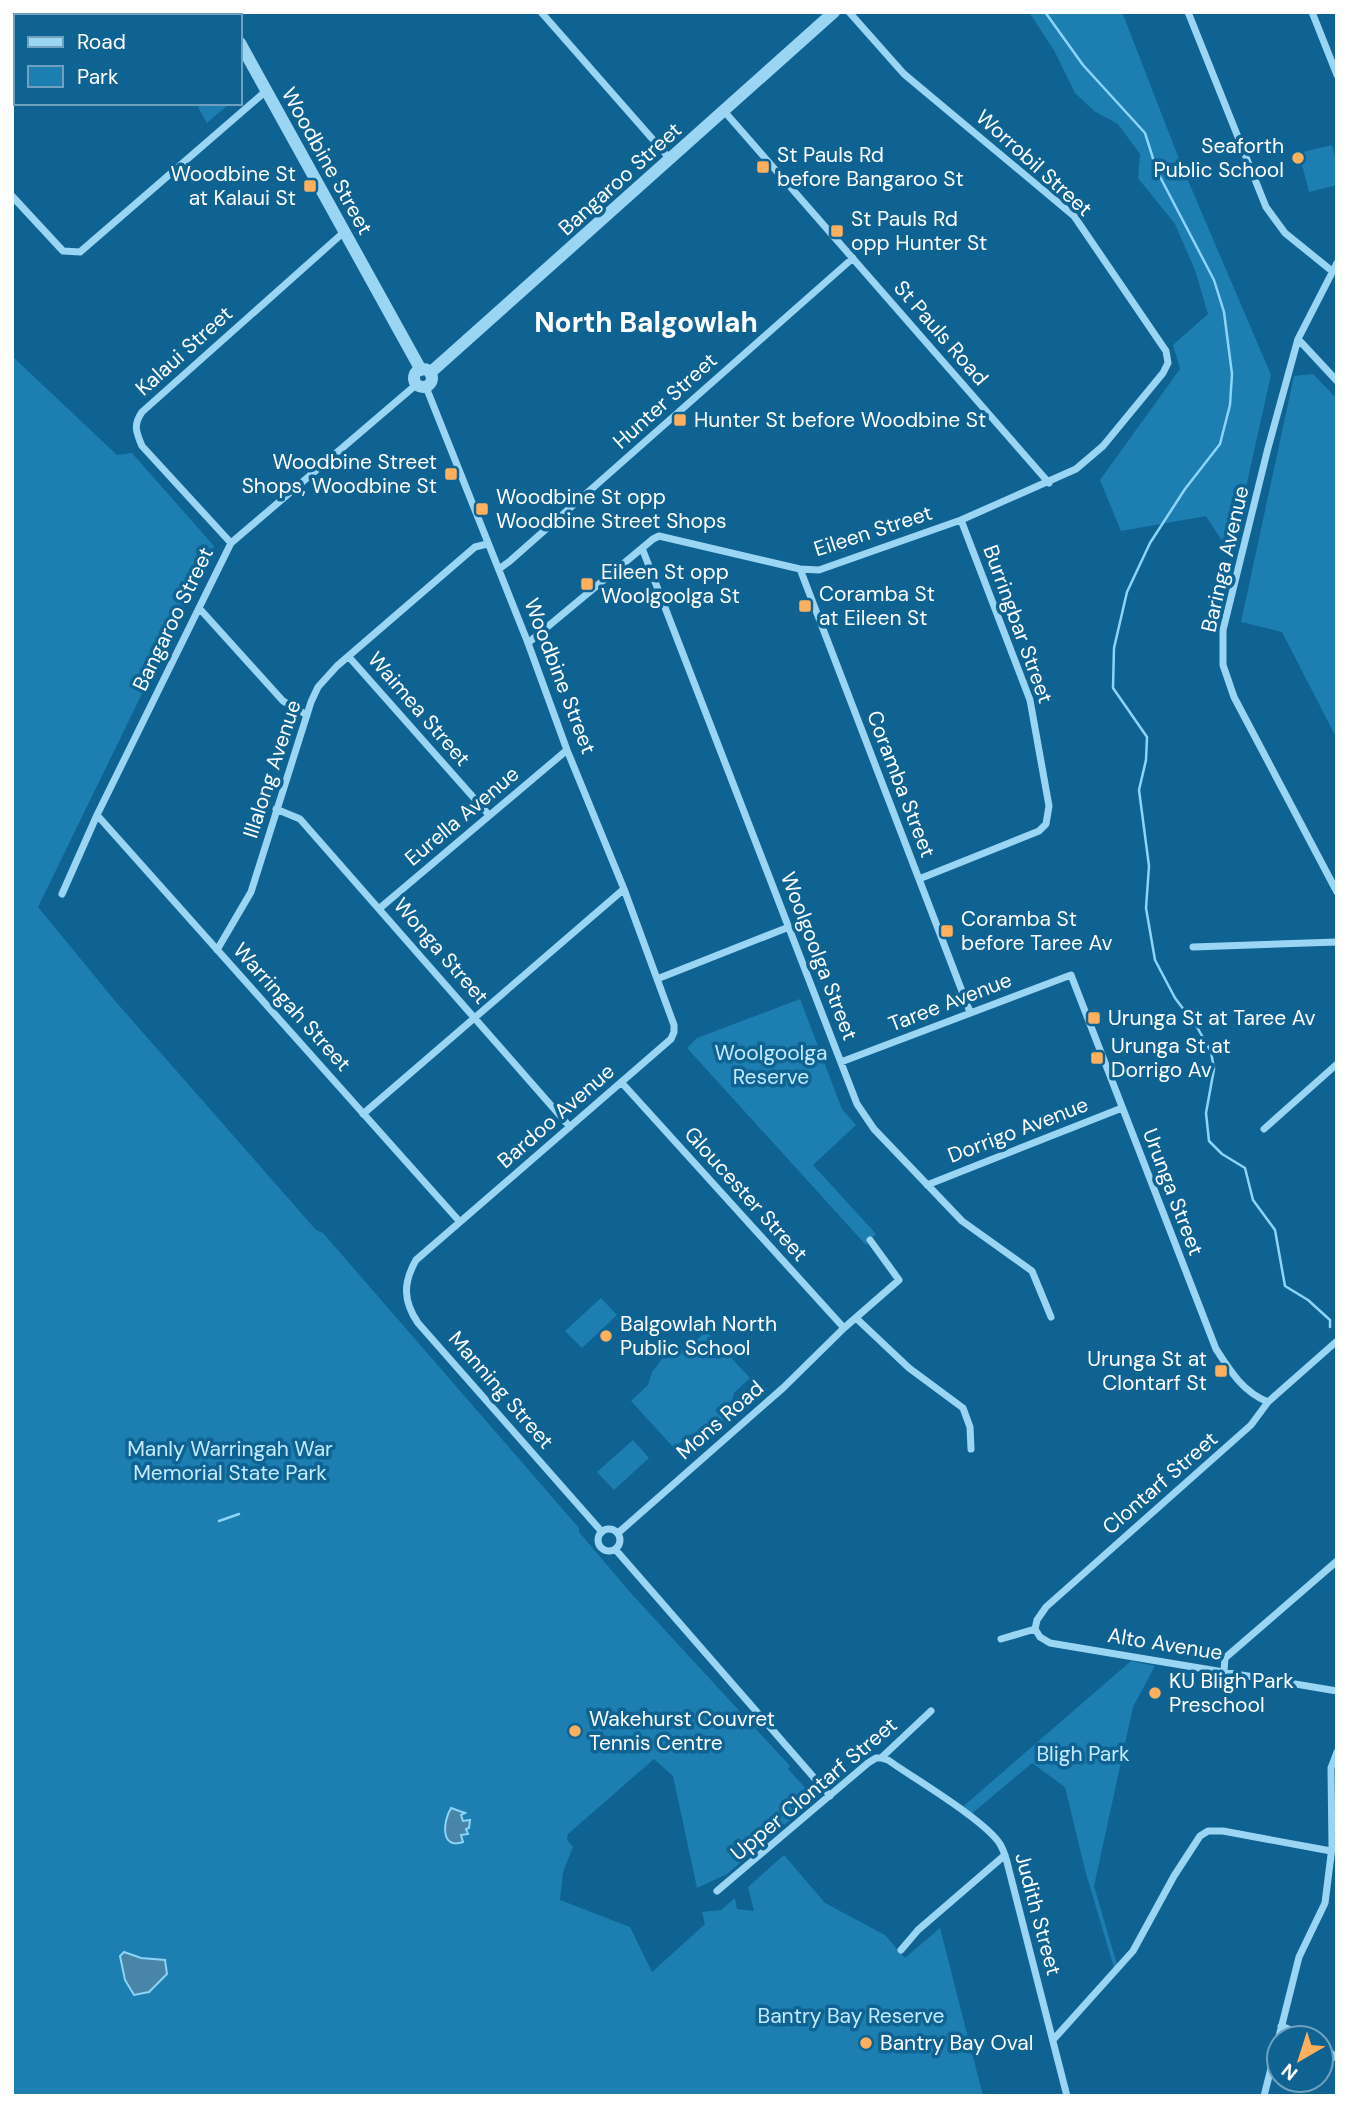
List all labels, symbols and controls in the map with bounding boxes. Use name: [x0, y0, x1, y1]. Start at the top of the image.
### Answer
legend: [14, 14, 242, 105]
text: Road: [77, 28, 126, 56]
text: Park: [77, 63, 119, 91]
street label: Woodbine Street: [275, 82, 379, 240]
street label: Worrobil Street: [970, 103, 1098, 223]
street label: Bangaroo Street: [552, 116, 688, 242]
place label: Seaforth Public School: [1153, 132, 1284, 184]
place label: St Pauls Rd before Bangaroo St: [777, 141, 964, 193]
marker: Seaforth Public School: [1290, 150, 1306, 166]
marker: St Pauls Rd before Bangaroo St: [755, 159, 771, 175]
place label: Woodbine St at Kalaui St: [171, 160, 296, 212]
marker: Woodbine St at Kalaui St: [302, 178, 318, 194]
place label: St Pauls Rd opp Hunter St: [851, 205, 987, 257]
marker: St Pauls Rd opp Hunter St: [829, 223, 845, 239]
street label: St Pauls Road: [888, 274, 994, 392]
street label: Kalaui Street: [129, 300, 239, 402]
district label: North Balgowlah: [534, 304, 758, 341]
street label: Hunter Street: [607, 347, 723, 455]
place label: Hunter St before Woodbine St: [694, 406, 986, 434]
marker: Hunter St before Woodbine St: [672, 412, 688, 428]
place label: Woodbine Street Shops, Woodbine St: [242, 448, 437, 500]
marker: Woodbine Street Shops, Woodbine St: [443, 466, 459, 482]
place label: Woodbine St opp Woodbine Street Shops: [496, 483, 727, 535]
street label: Baringa Avenue: [1195, 483, 1255, 635]
street label: Eileen Street: [810, 499, 936, 563]
marker: Woodbine St opp Woodbine Street Shops: [474, 501, 490, 517]
street label: Burringbar Street: [976, 541, 1060, 707]
street label: Bangaroo Street: [126, 542, 220, 696]
place label: Eileen St opp Woolgoolga St: [601, 558, 740, 610]
marker: Eileen St opp Woolgoolga St: [579, 576, 595, 592]
place label: Coramba St at Eileen St: [819, 580, 935, 632]
street label: Woodbine Street: [517, 594, 603, 758]
marker: Coramba St at Eileen St: [797, 598, 813, 614]
street label: Waimea Street: [362, 646, 476, 772]
street label: Illalong Avenue: [237, 696, 308, 842]
street label: Coramba Street: [860, 707, 942, 861]
street label: Eurella Avenue: [399, 760, 525, 872]
street label: Woolgoolga Street: [774, 868, 864, 1044]
street label: Wonga Street: [387, 892, 495, 1010]
place label: Coramba St before Taree Av: [961, 905, 1113, 957]
marker: Coramba St before Taree Av: [939, 923, 955, 939]
street label: Warringah Street: [227, 937, 357, 1077]
street label: Taree Avenue: [884, 966, 1016, 1038]
place label: Urunga St at Taree Av: [1108, 1004, 1316, 1032]
marker: Urunga St at Taree Av: [1086, 1010, 1102, 1026]
place label: Urunga St at Dorrigo Av: [1111, 1032, 1231, 1084]
park label: Woolgoolga Reserve: [715, 1039, 827, 1091]
marker: Urunga St at Dorrigo Av: [1089, 1050, 1105, 1066]
street label: Bardoo Avenue: [492, 1057, 621, 1175]
street label: Dorrigo Avenue: [944, 1090, 1092, 1170]
street label: Gloucester Street: [678, 1121, 814, 1267]
street label: Urunga Street: [1136, 1124, 1210, 1260]
place label: Balgowlah North Public School: [620, 1310, 777, 1362]
street label: Manning Street: [442, 1325, 560, 1455]
marker: Balgowlah North Public School: [598, 1328, 614, 1344]
place label: Urunga St at Clontarf St: [1087, 1345, 1207, 1397]
marker: Urunga St at Clontarf St: [1213, 1363, 1229, 1379]
street label: Mons Road: [670, 1374, 770, 1466]
street label: Clontarf Street: [1097, 1425, 1223, 1541]
park label: Manly Warringah War Memorial State Park: [127, 1435, 333, 1487]
street label: Alto Avenue: [1106, 1621, 1225, 1667]
place label: KU Bligh Park Preschool: [1169, 1667, 1294, 1719]
marker: KU Bligh Park Preschool: [1147, 1685, 1163, 1701]
place label: Wakehurst Couvret Tennis Centre: [589, 1705, 775, 1757]
street label: Upper Clontarf Street: [725, 1711, 903, 1867]
marker: Wakehurst Couvret Tennis Centre: [567, 1723, 583, 1739]
park label: Bligh Park: [1036, 1740, 1130, 1768]
street label: Judith Street: [1008, 1849, 1068, 1979]
park label: Bantry Bay Reserve: [758, 2002, 945, 2030]
north arrow: [1265, 2024, 1335, 2094]
place label: Bantry Bay Oval: [880, 2029, 1033, 2057]
marker: Bantry Bay Oval: [858, 2035, 874, 2051]
text: N: [1276, 2058, 1303, 2086]

